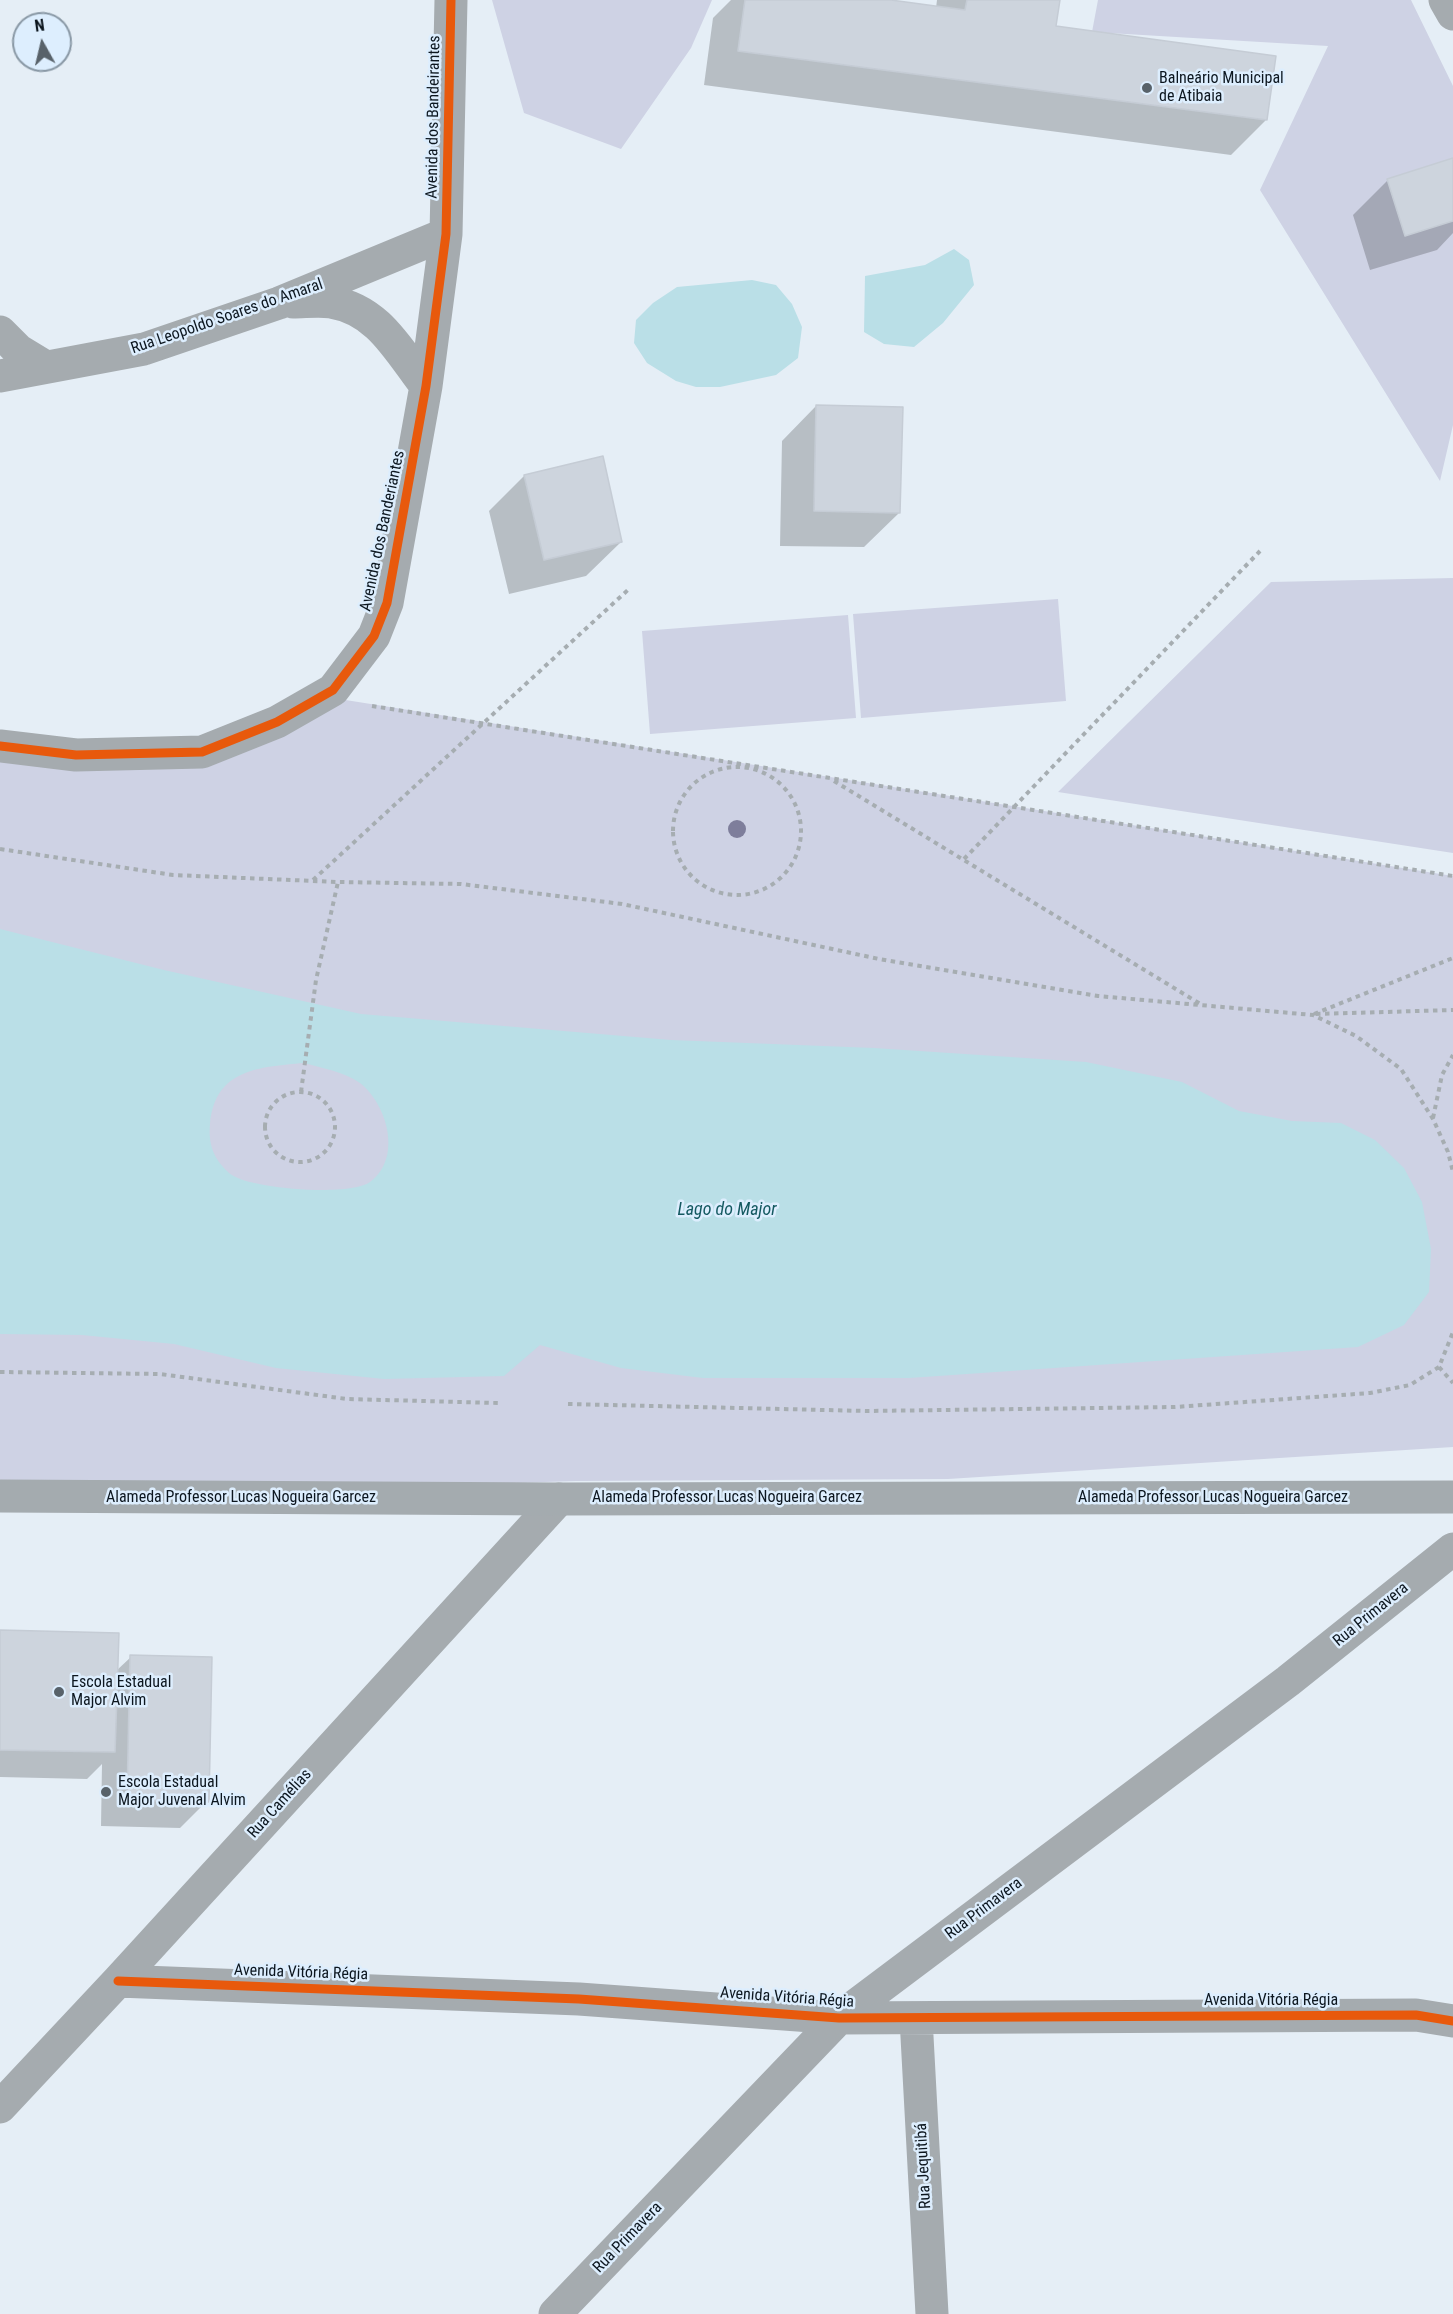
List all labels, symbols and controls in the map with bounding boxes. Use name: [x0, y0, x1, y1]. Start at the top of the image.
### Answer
north arrow: [12, 12, 72, 72]
text: N: [34, 16, 46, 36]
street label: Avenida dos Bandeirantes: [423, 35, 445, 199]
place label: Balneário Municipal de Atibaia: [1159, 69, 1284, 107]
marker: Balneário Municipal de Atibaia: [1140, 81, 1154, 95]
street label: Rua Leopoldo Soares do Amaral: [129, 275, 325, 359]
street label: Avenida dos Banderiantes: [357, 449, 409, 613]
water label: Lago do Major: [677, 1199, 777, 1221]
street label: Alameda Professor Lucas Nogueira Garcez: [106, 1488, 376, 1508]
street label: Alameda Professor Lucas Nogueira Garcez: [592, 1488, 862, 1508]
street label: Alameda Professor Lucas Nogueira Garcez: [1078, 1488, 1348, 1508]
street label: Rua Primavera: [1330, 1579, 1412, 1651]
place label: Escola Estadual Major Alvim: [71, 1673, 171, 1711]
marker: Escola Estadual Major Alvim: [52, 1685, 66, 1699]
street label: Rua Camélias: [244, 1766, 316, 1842]
place label: Escola Estadual Major Juvenal Alvim: [118, 1773, 246, 1811]
marker: Escola Estadual Major Juvenal Alvim: [99, 1785, 113, 1799]
street label: Rua Primavera: [942, 1874, 1026, 1944]
street label: Avenida Vitória Régia: [234, 1961, 368, 1985]
street label: Avenida Vitória Régia: [719, 1984, 855, 2012]
street label: Avenida Vitória Régia: [1204, 1991, 1338, 2011]
street label: Rua Jequitibá: [912, 2122, 936, 2210]
street label: Rua Primavera: [589, 2199, 667, 2277]

